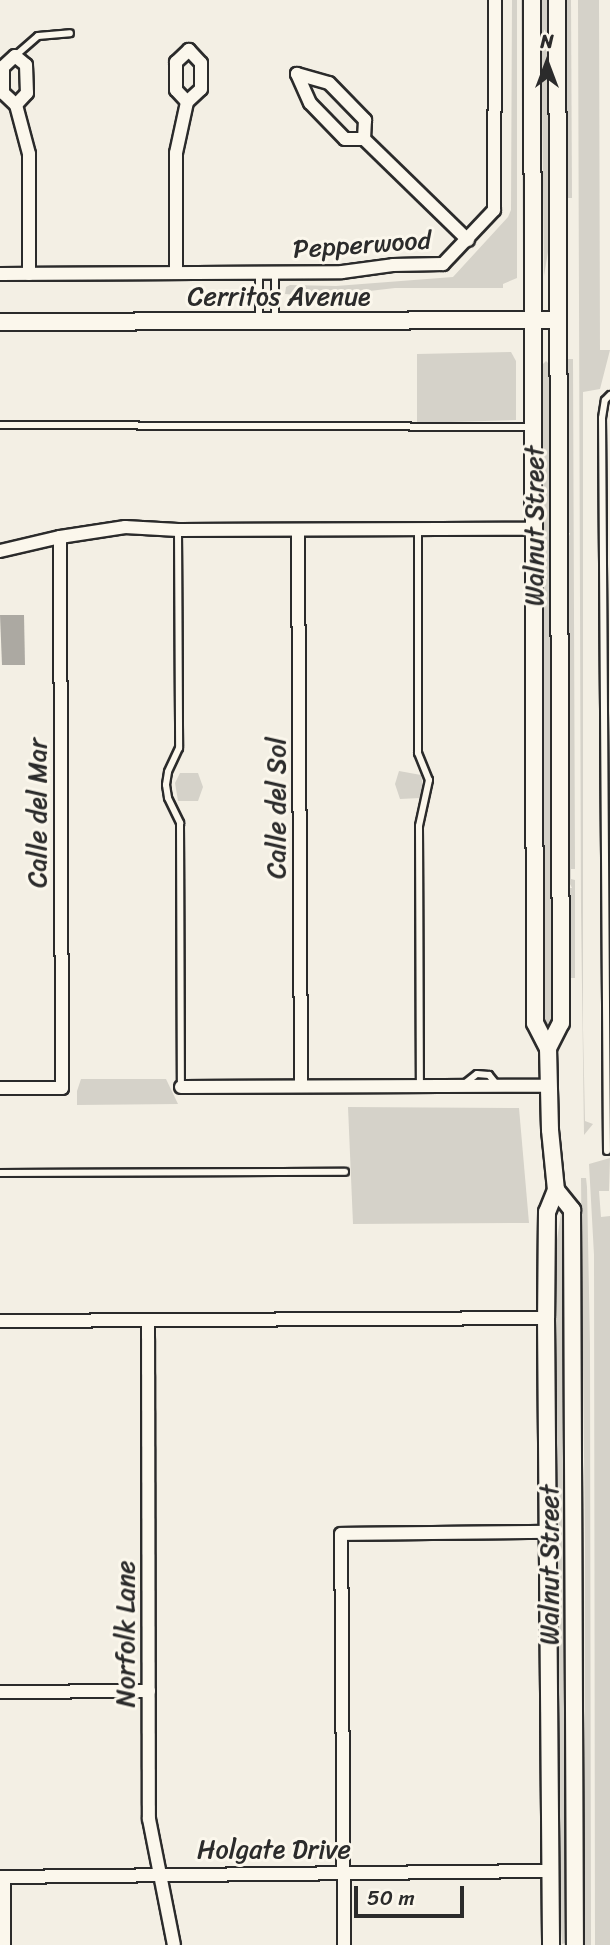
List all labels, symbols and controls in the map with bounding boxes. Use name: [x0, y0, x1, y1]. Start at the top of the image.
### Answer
text: N: [540, 25, 554, 58]
north arrow: [512, 28, 582, 98]
street label: Pepperwood: [292, 225, 432, 265]
street label: Cerritos Avenue: [187, 281, 371, 313]
street label: Walnut Street: [519, 445, 551, 607]
street label: Calle del Sol: [261, 737, 293, 879]
street label: Calle del Mar: [22, 738, 54, 888]
street label: Walnut Street: [534, 1484, 566, 1646]
street label: Norfolk Lane: [110, 1561, 142, 1707]
street label: Holgate Drive: [197, 1834, 351, 1866]
scale bar: [358, 1871, 468, 1915]
text: 50 m: [367, 1879, 415, 1917]

